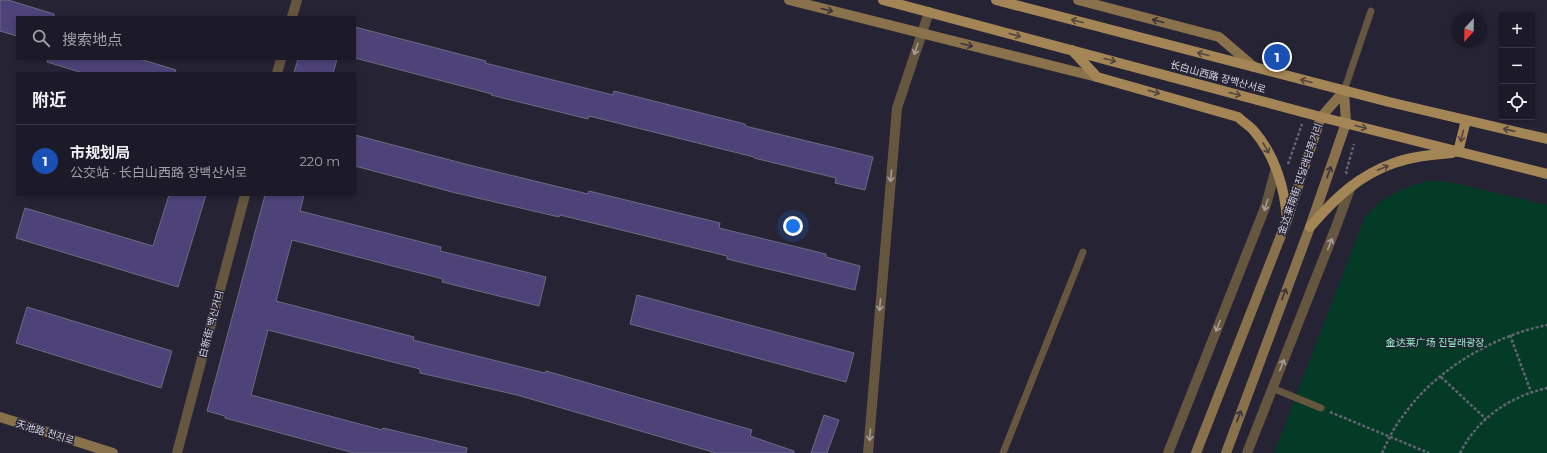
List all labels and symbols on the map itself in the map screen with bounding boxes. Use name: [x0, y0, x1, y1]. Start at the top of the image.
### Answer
one-way arrow: [820, 6, 833, 14]
north arrow: [1451, 12, 1487, 48]
one-way arrow: [1070, 17, 1083, 24]
one-way arrow: [1152, 17, 1165, 24]
one-way arrow: [1008, 32, 1021, 39]
one-way arrow: [960, 41, 973, 49]
one-way arrow: [912, 42, 919, 55]
pin: 1: [1264, 42, 1290, 72]
one-way arrow: [1196, 49, 1209, 57]
one-way arrow: [1103, 57, 1116, 65]
street label: 长白山西路 장백산서로: [1169, 58, 1267, 96]
one-way arrow: [1300, 77, 1313, 84]
one-way arrow: [1147, 89, 1160, 97]
one-way arrow: [1228, 91, 1241, 98]
street label: 金达莱南街 진달래남쪽거리: [1275, 122, 1325, 236]
one-way arrow: [1354, 124, 1367, 131]
one-way arrow: [1503, 126, 1516, 134]
one-way arrow: [1458, 129, 1465, 142]
one-way arrow: [1262, 142, 1270, 153]
one-way arrow: [1376, 163, 1388, 171]
one-way arrow: [1326, 166, 1333, 179]
one-way arrow: [887, 169, 894, 182]
one-way arrow: [1261, 199, 1269, 211]
your location: [783, 216, 803, 236]
one-way arrow: [1326, 238, 1334, 250]
street label: 白新街 백신거리: [196, 289, 226, 359]
one-way arrow: [1281, 289, 1289, 301]
one-way arrow: [877, 298, 884, 311]
one-way arrow: [1214, 320, 1222, 332]
park label: 金达莱广场 진달래광장: [1386, 336, 1484, 349]
one-way arrow: [1278, 359, 1286, 371]
one-way arrow: [1235, 411, 1243, 423]
street label: 天池路 천지로: [14, 417, 76, 447]
one-way arrow: [866, 428, 873, 441]

